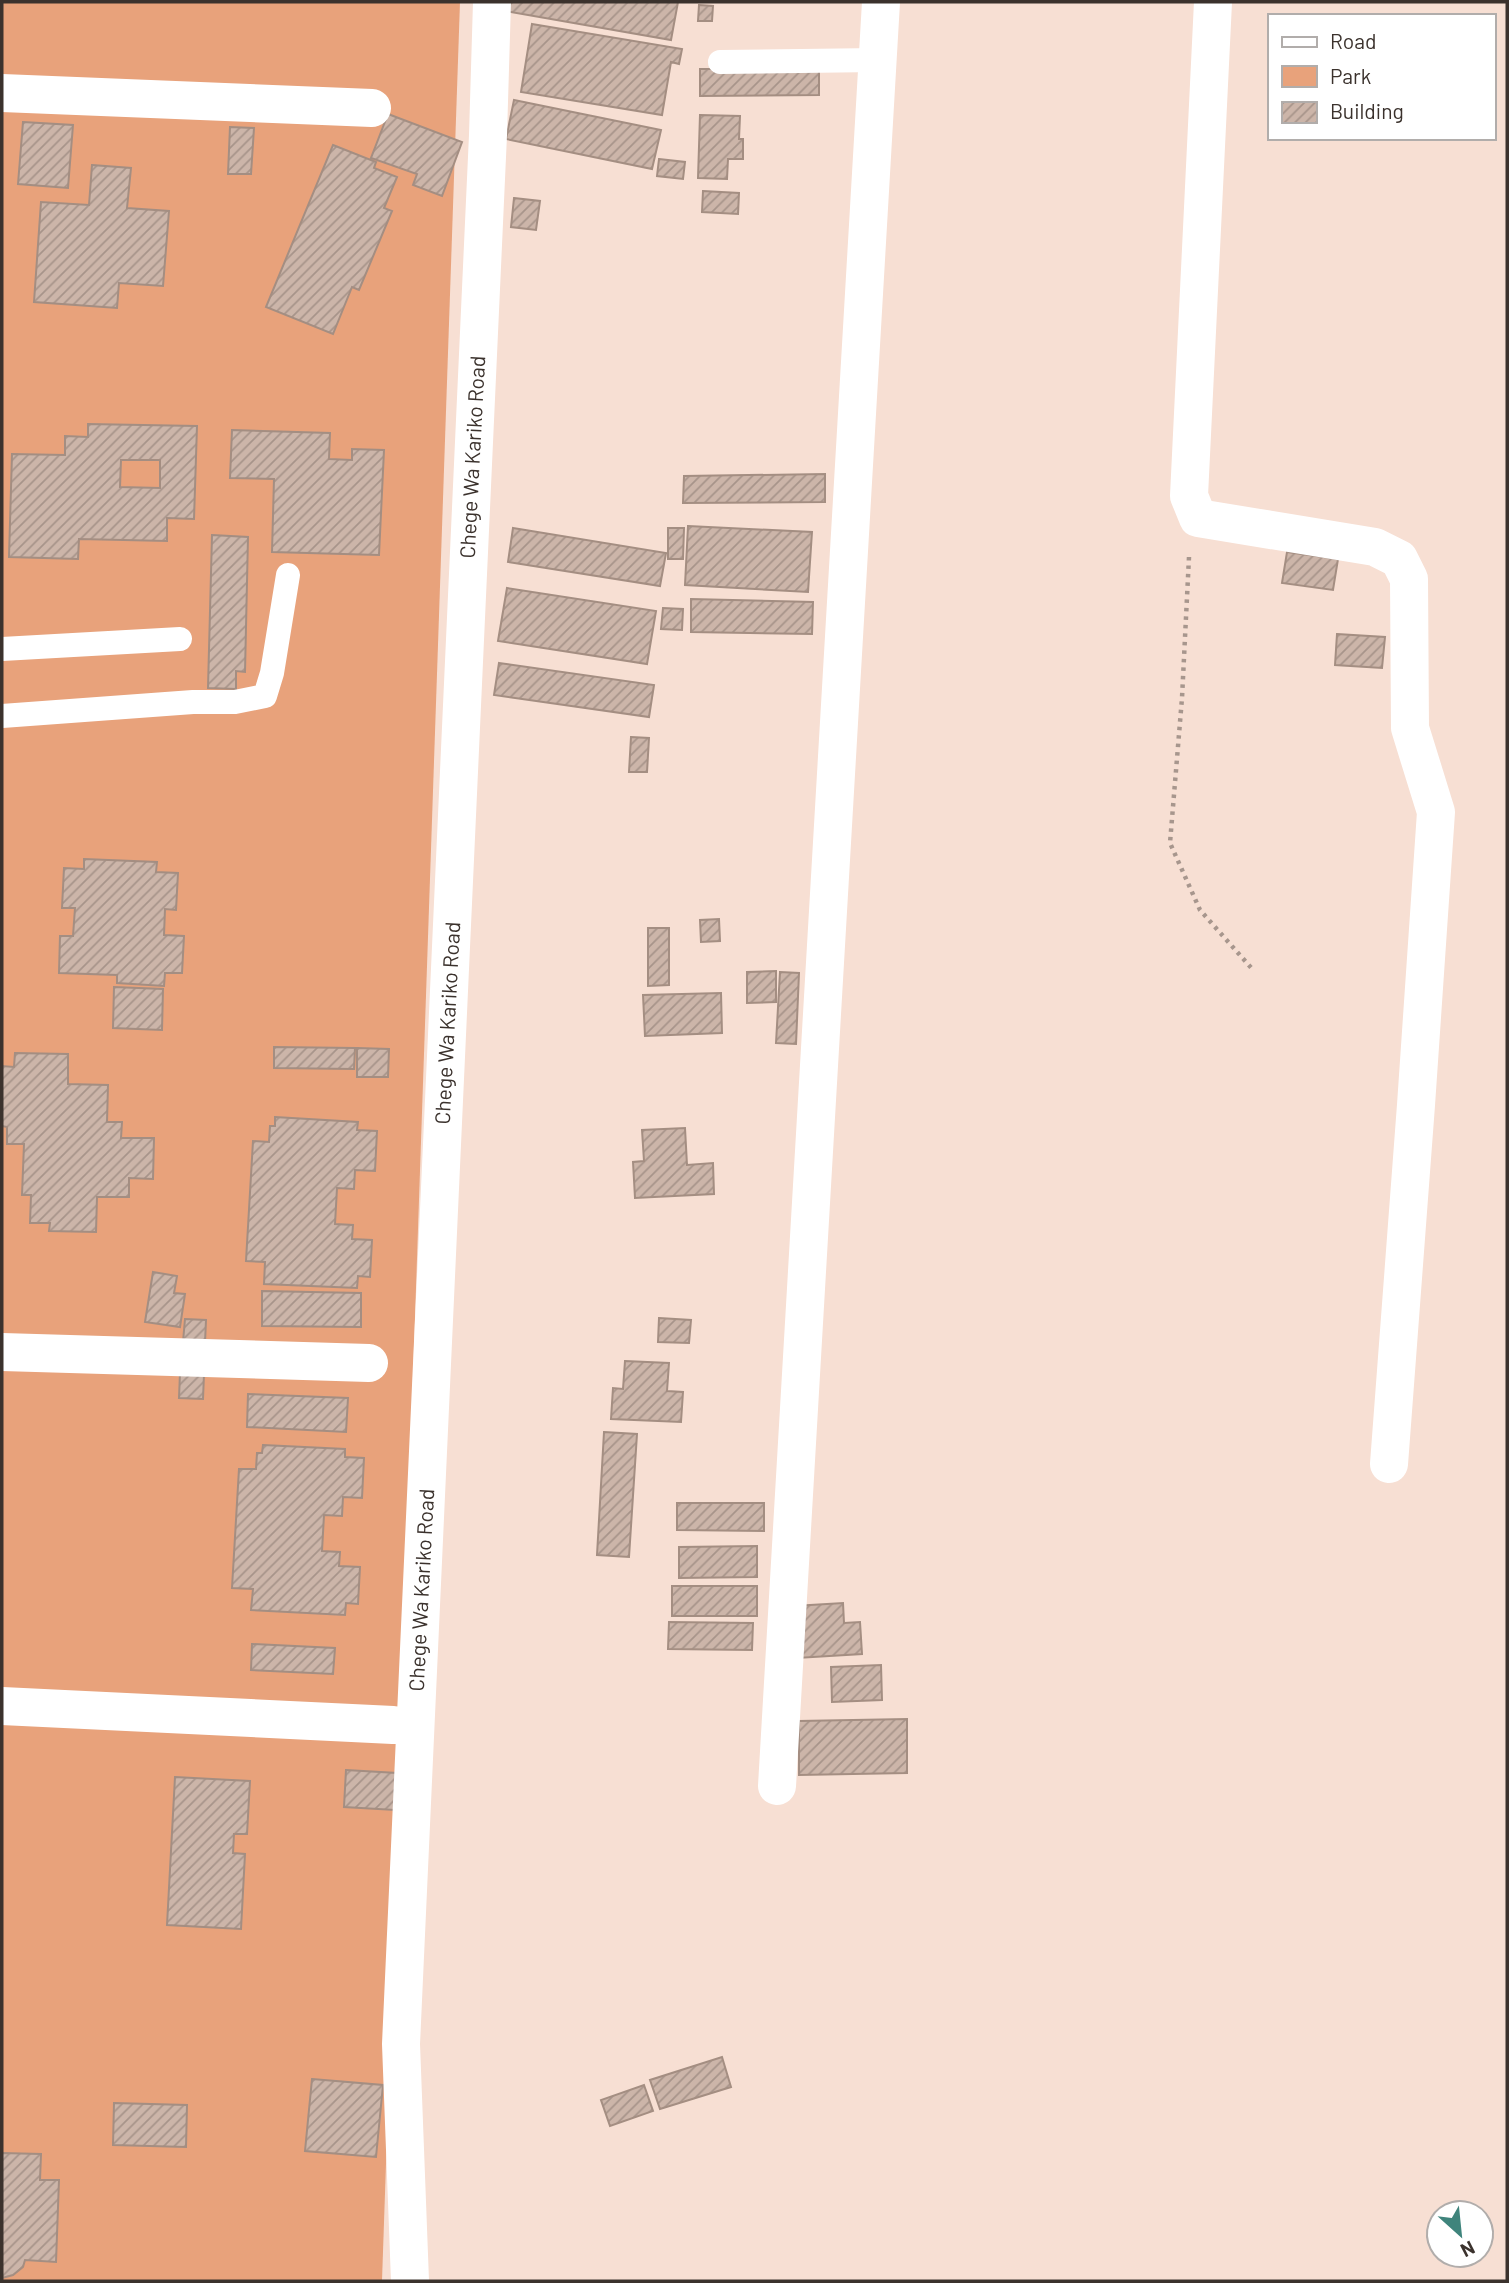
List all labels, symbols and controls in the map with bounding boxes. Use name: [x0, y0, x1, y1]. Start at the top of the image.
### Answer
legend: [1268, 14, 1495, 140]
text: Road: [1330, 28, 1376, 53]
text: Park: [1330, 63, 1371, 88]
text: Building: [1330, 98, 1404, 123]
street label: Chege Wa Kariko Road: [454, 355, 489, 559]
street label: Chege Wa Kariko Road: [429, 921, 464, 1125]
street label: Chege Wa Kariko Road: [403, 1488, 438, 1692]
north arrow: [1425, 2199, 1495, 2269]
text: N: [1457, 2236, 1479, 2263]

